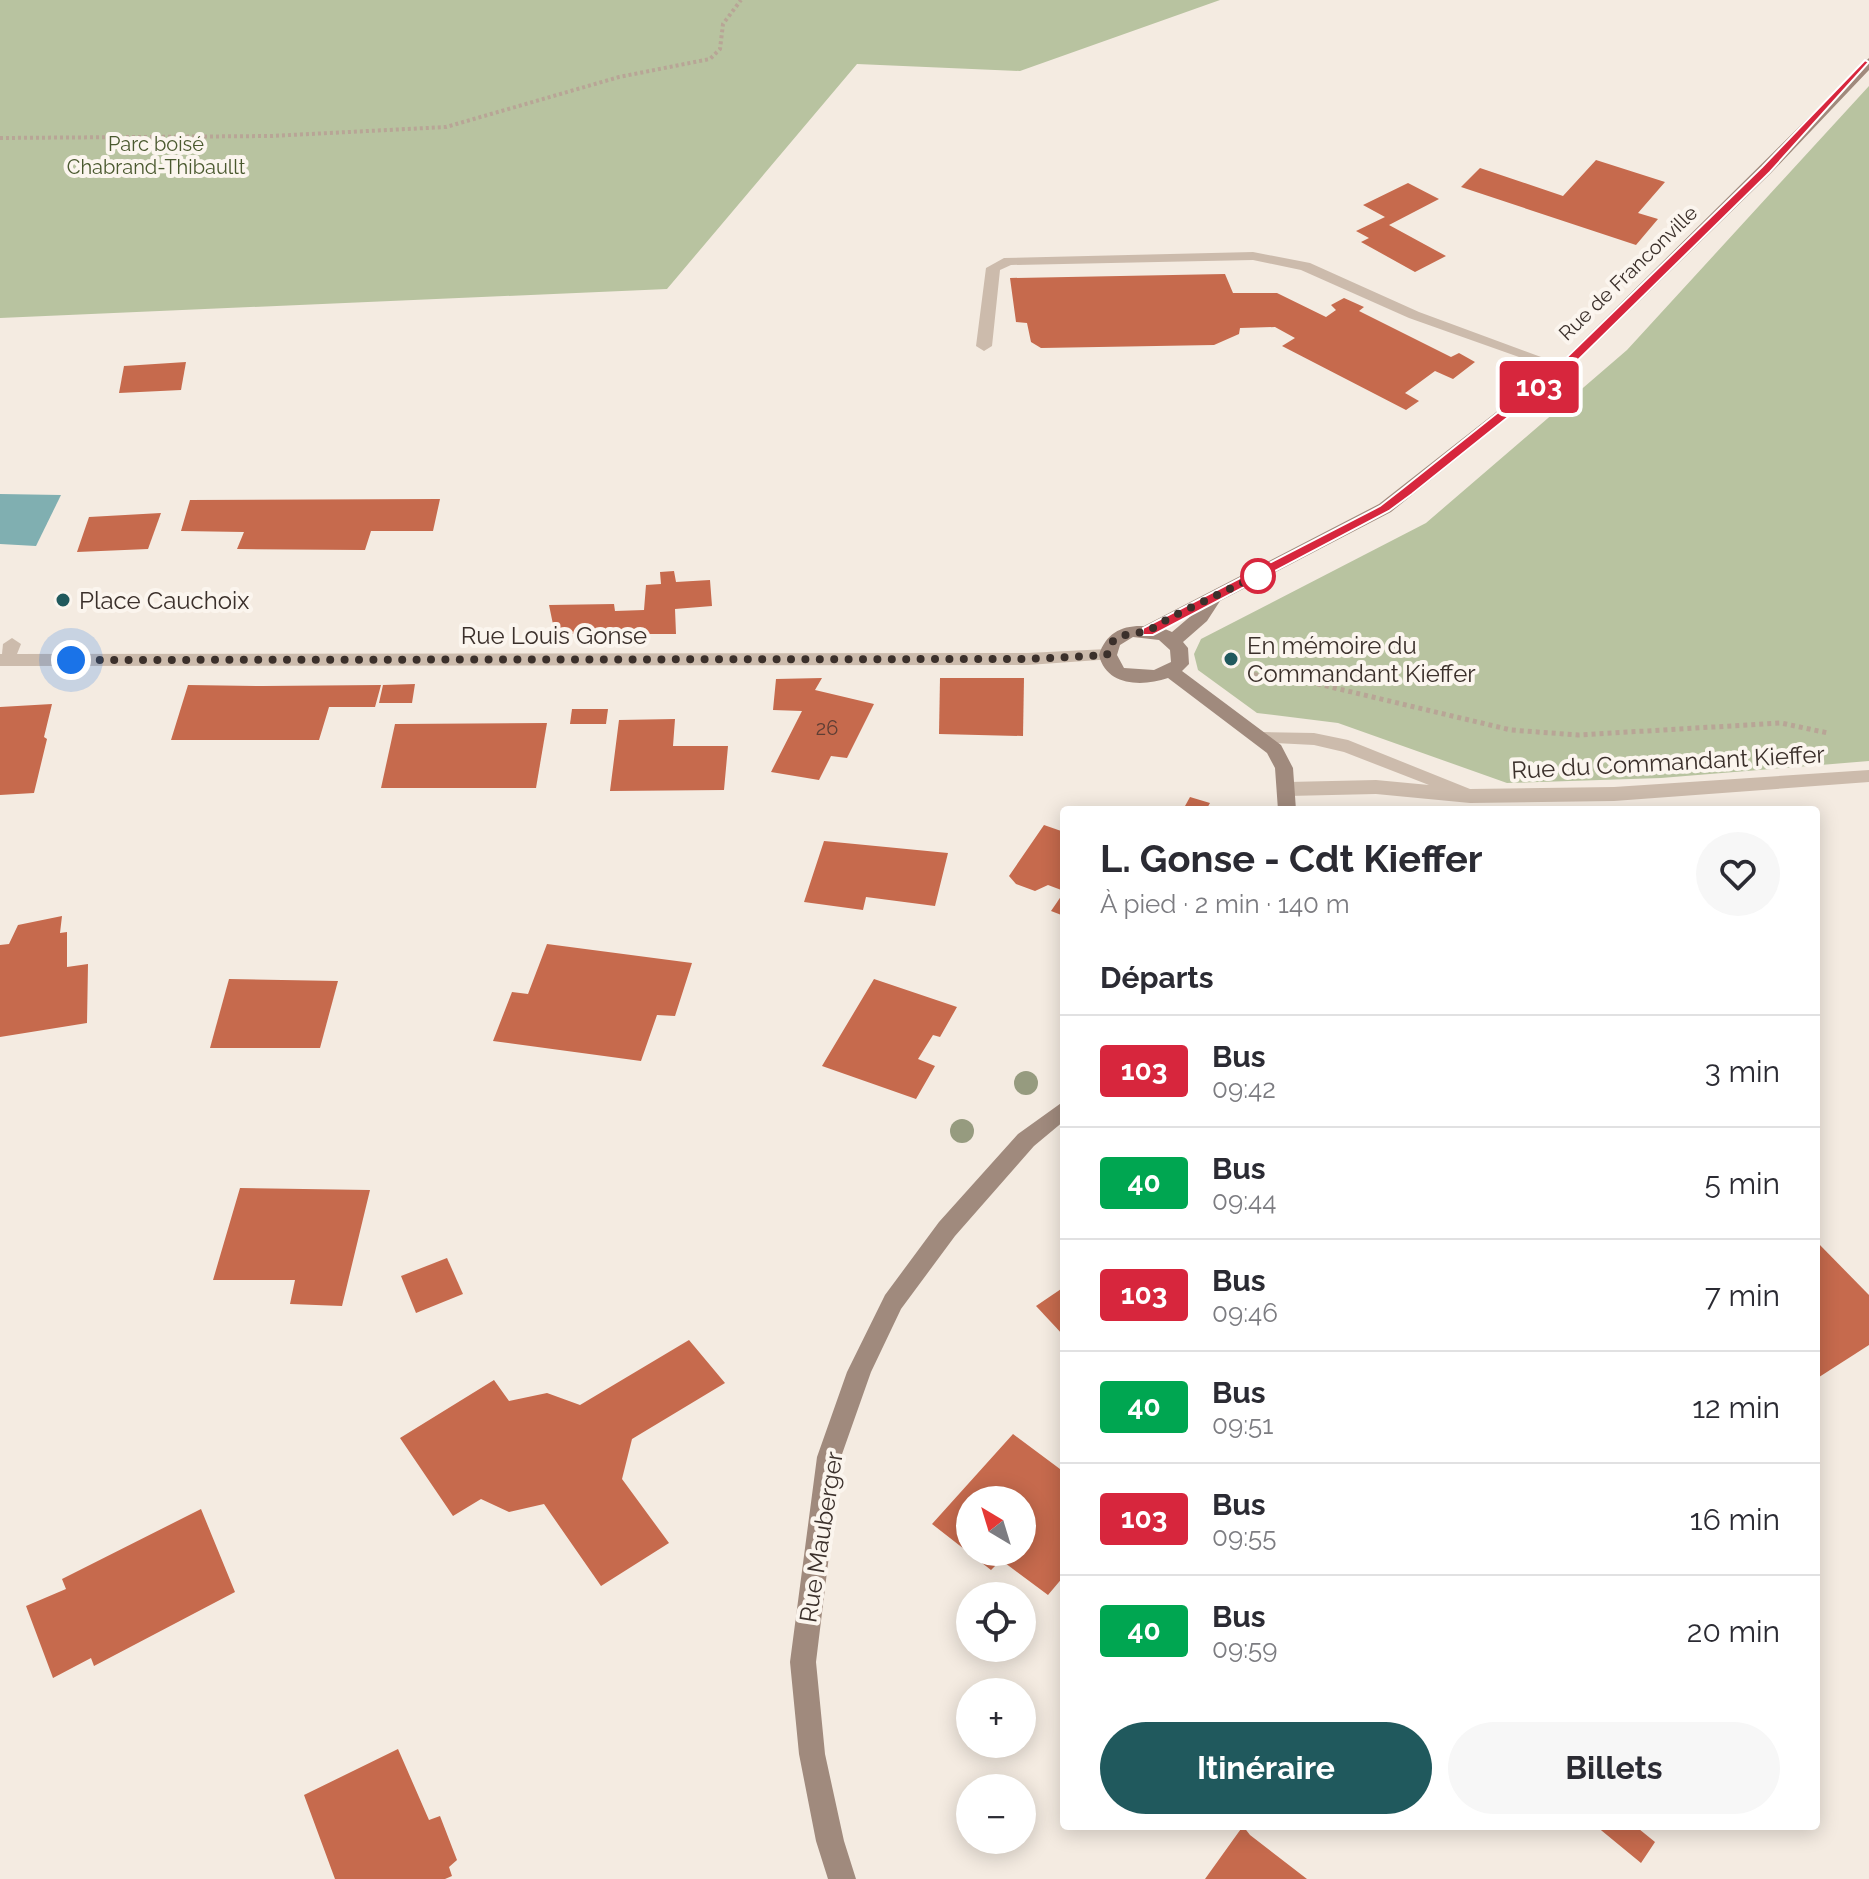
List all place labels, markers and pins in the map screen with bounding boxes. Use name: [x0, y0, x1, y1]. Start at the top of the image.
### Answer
unlabelled marker: [1241, 559, 1275, 593]
place label: Place Cauchoix: [79, 586, 249, 615]
marker: Place Cauchoix: [54, 591, 72, 609]
place label: En mémoire du Commandant Kieffer: [1247, 631, 1476, 688]
marker: En mémoire du Commandant Kieffer: [1222, 650, 1240, 668]

